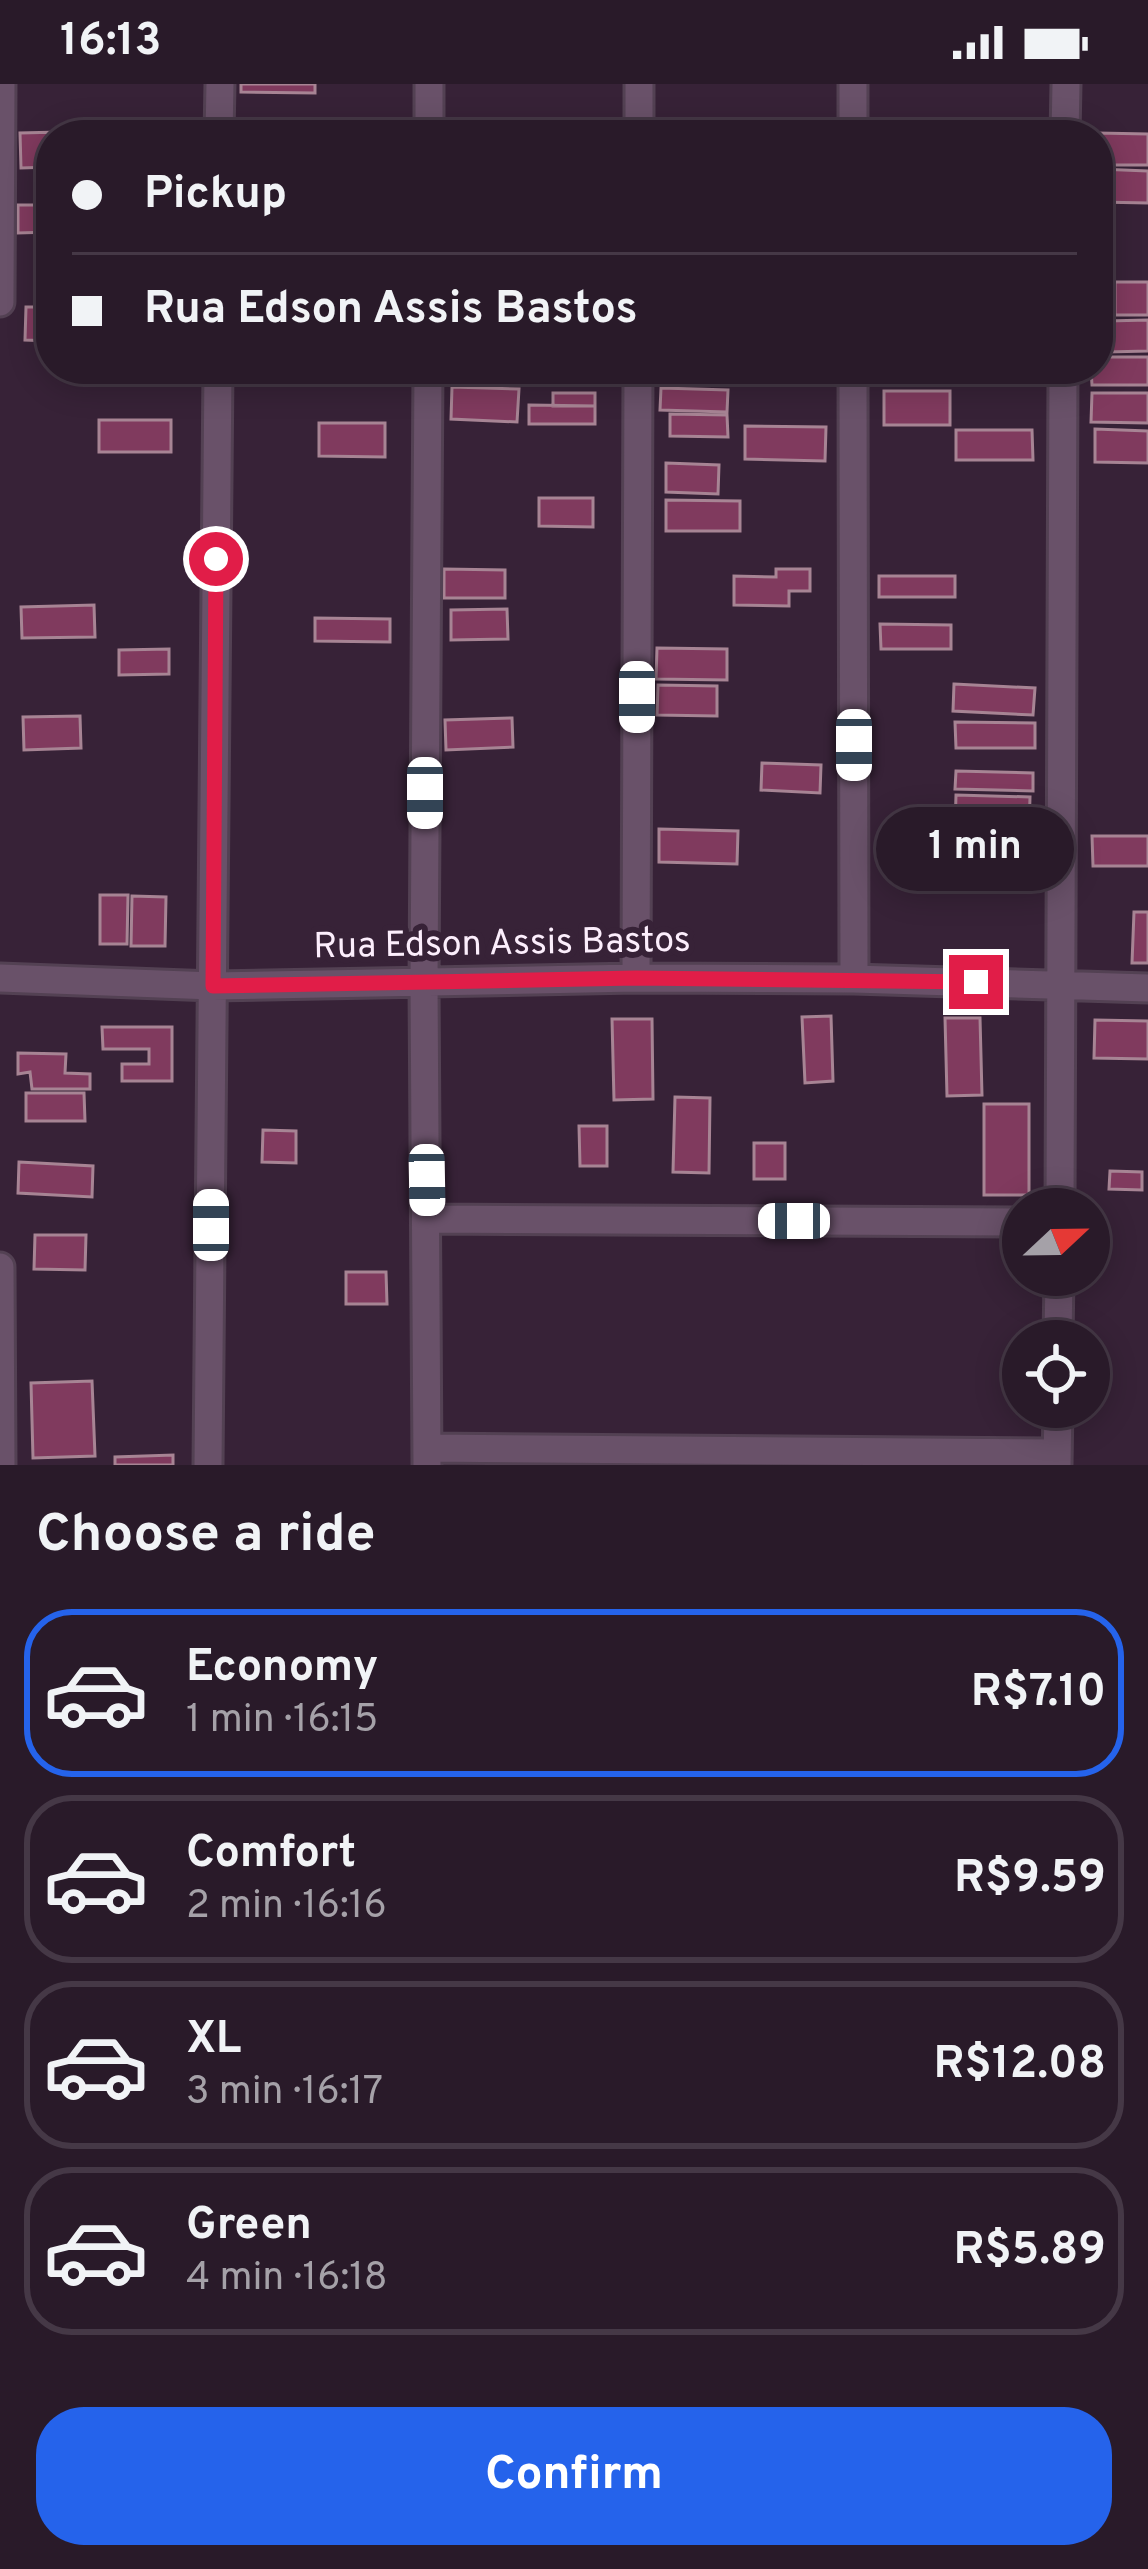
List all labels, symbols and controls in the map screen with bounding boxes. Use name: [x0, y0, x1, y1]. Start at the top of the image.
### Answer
text: 16:13: [60, 14, 162, 71]
text: Pickup: [144, 167, 287, 224]
text: Rua Edson Assis Bastos: [144, 282, 638, 339]
route start: [189, 532, 243, 586]
car: [619, 661, 655, 733]
car: [836, 709, 872, 781]
car: [407, 757, 443, 829]
callout: 1 min: [877, 808, 1075, 892]
text: 1 min: [928, 824, 1022, 873]
street label: Rua Edson Assis Bastos: [313, 919, 691, 971]
route end: [949, 955, 1003, 1009]
car: [408, 1144, 446, 1216]
north arrow: [1002, 1188, 1110, 1296]
map controls: [1002, 1188, 1110, 1428]
car: [193, 1189, 229, 1261]
car: [758, 1203, 830, 1239]
button: locate: [1002, 1320, 1110, 1428]
text: Choose a ride: [36, 1502, 376, 1571]
icon: car: [42, 1639, 150, 1747]
text: Economy: [186, 1640, 378, 1697]
text: R$7.10: [971, 1665, 1106, 1722]
text: 1 min · 16:15: [186, 1697, 378, 1746]
icon: car: [42, 1825, 150, 1933]
text: Comfort: [186, 1826, 356, 1883]
text: R$9.59: [954, 1851, 1106, 1908]
text: 2 min · 16:16: [186, 1883, 387, 1932]
icon: car: [42, 2011, 150, 2119]
text: XL: [186, 2012, 241, 2069]
text: R$12.08: [933, 2037, 1106, 2094]
text: 3 min · 16:17: [186, 2069, 383, 2118]
icon: car: [42, 2197, 150, 2305]
text: Green: [186, 2198, 312, 2255]
text: R$5.89: [953, 2223, 1106, 2280]
text: 4 min · 16:18: [186, 2255, 388, 2304]
button: Confirm: [36, 2407, 1112, 2545]

